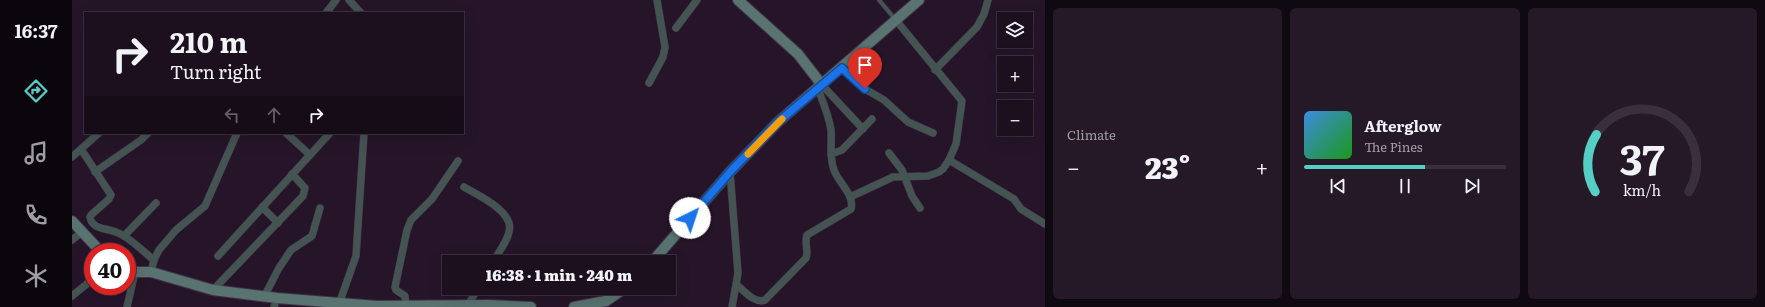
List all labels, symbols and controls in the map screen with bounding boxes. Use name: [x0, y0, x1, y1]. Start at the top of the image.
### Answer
map controls: [997, 12, 1033, 136]
button: layers: [997, 12, 1033, 48]
text: 16:37: [14, 17, 58, 44]
text: 210 m: [170, 20, 247, 62]
icon: right: [104, 28, 156, 80]
pin: [848, 48, 882, 89]
icon: arrive: [854, 54, 876, 76]
button: +: [997, 56, 1033, 92]
text: Turn right: [170, 58, 261, 85]
icon: directions: [22, 77, 50, 105]
button: −: [997, 100, 1033, 136]
icon: left: [221, 104, 243, 126]
icon: ahead: [263, 104, 285, 126]
icon: right: [305, 104, 327, 126]
text: Afterglow: [1364, 114, 1441, 137]
text: Climate: [1067, 125, 1116, 144]
text: 37: [1620, 125, 1665, 187]
text: The Pines: [1364, 137, 1423, 156]
icon: music: [22, 139, 50, 167]
text: 23°: [1145, 144, 1190, 188]
text: −: [1067, 150, 1080, 183]
text: +: [1256, 150, 1268, 183]
icon: previous: [1327, 175, 1349, 197]
icon: pause: [1394, 175, 1416, 197]
icon: next: [1461, 175, 1483, 197]
text: km/h: [1623, 178, 1662, 199]
position arrow: [669, 197, 711, 239]
icon: phone: [22, 201, 50, 229]
speed limit sign: 40: [84, 243, 136, 295]
icon: climate: [22, 262, 50, 290]
text: 16:38 · 1 min · 240 m: [486, 263, 632, 286]

